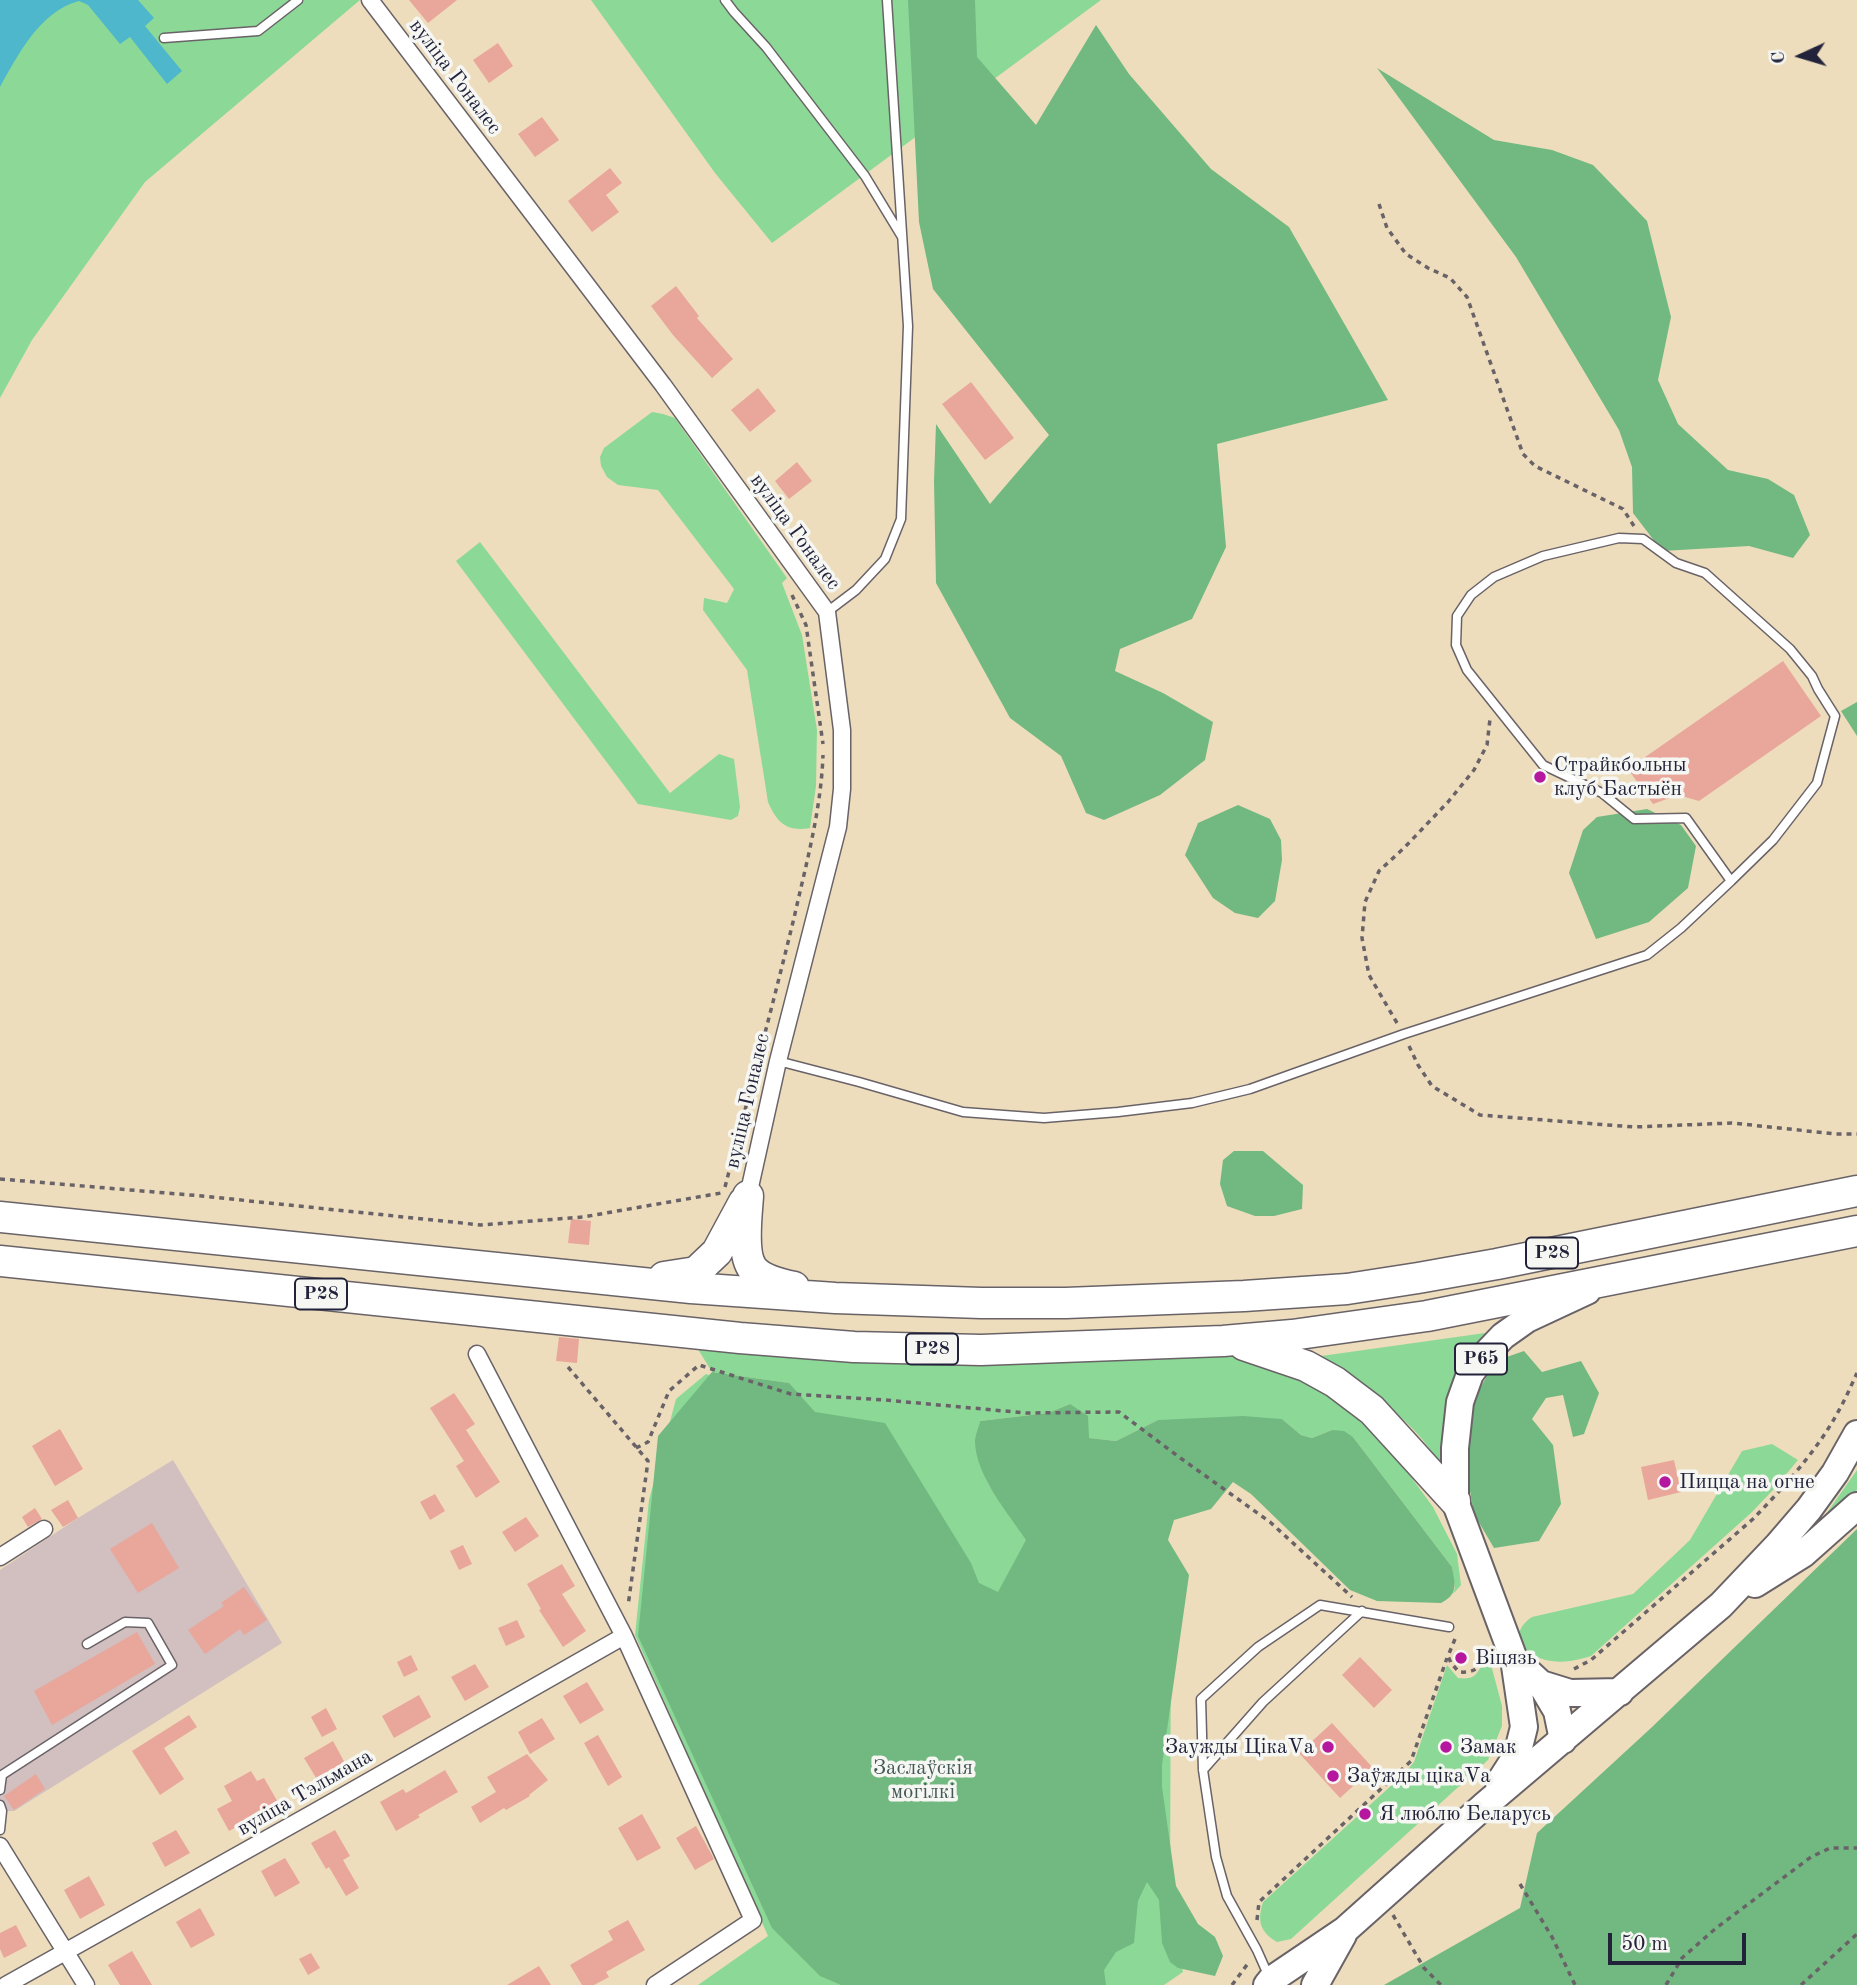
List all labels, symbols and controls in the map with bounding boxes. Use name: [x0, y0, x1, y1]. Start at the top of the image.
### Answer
street label: вуліца Гоналес: [403, 14, 507, 140]
north arrow: [1766, 21, 1836, 91]
text: С: [1770, 51, 1789, 64]
street label: вуліца Гоналес: [744, 469, 846, 595]
place label: Страйкбольны клуб Бастыён: [1554, 752, 1687, 802]
marker: Страйкбольны клуб Бастыён: [1532, 769, 1548, 785]
street label: вуліца Гоналес: [720, 1031, 776, 1171]
road number: Р28: [1526, 1238, 1578, 1268]
road number: Р28: [295, 1278, 347, 1310]
road number: Р28: [906, 1334, 958, 1364]
road number: Р65: [1455, 1344, 1507, 1374]
place label: Пицца на огне: [1679, 1469, 1815, 1495]
marker: Пицца на огне: [1657, 1474, 1673, 1490]
place label: Віцязь: [1475, 1645, 1536, 1671]
marker: Віцязь: [1453, 1650, 1469, 1666]
place label: Заужды ЦікаVа: [1165, 1734, 1314, 1760]
place label: Замак: [1460, 1734, 1516, 1760]
marker: Заужды ЦікаVа: [1320, 1739, 1336, 1755]
marker: Замак: [1438, 1739, 1454, 1755]
street label: вуліца Тэльмана: [233, 1744, 377, 1842]
park label: Заслаўскія могілкі: [873, 1755, 973, 1805]
place label: Заўжды цікаVа: [1347, 1763, 1491, 1789]
marker: Заўжды цікаVа: [1325, 1768, 1341, 1784]
place label: Я люблю Беларусь: [1379, 1801, 1551, 1827]
marker: Я люблю Беларусь: [1357, 1806, 1373, 1822]
scale bar: [1612, 1918, 1750, 1962]
text: 50 m: [1621, 1934, 1668, 1955]

